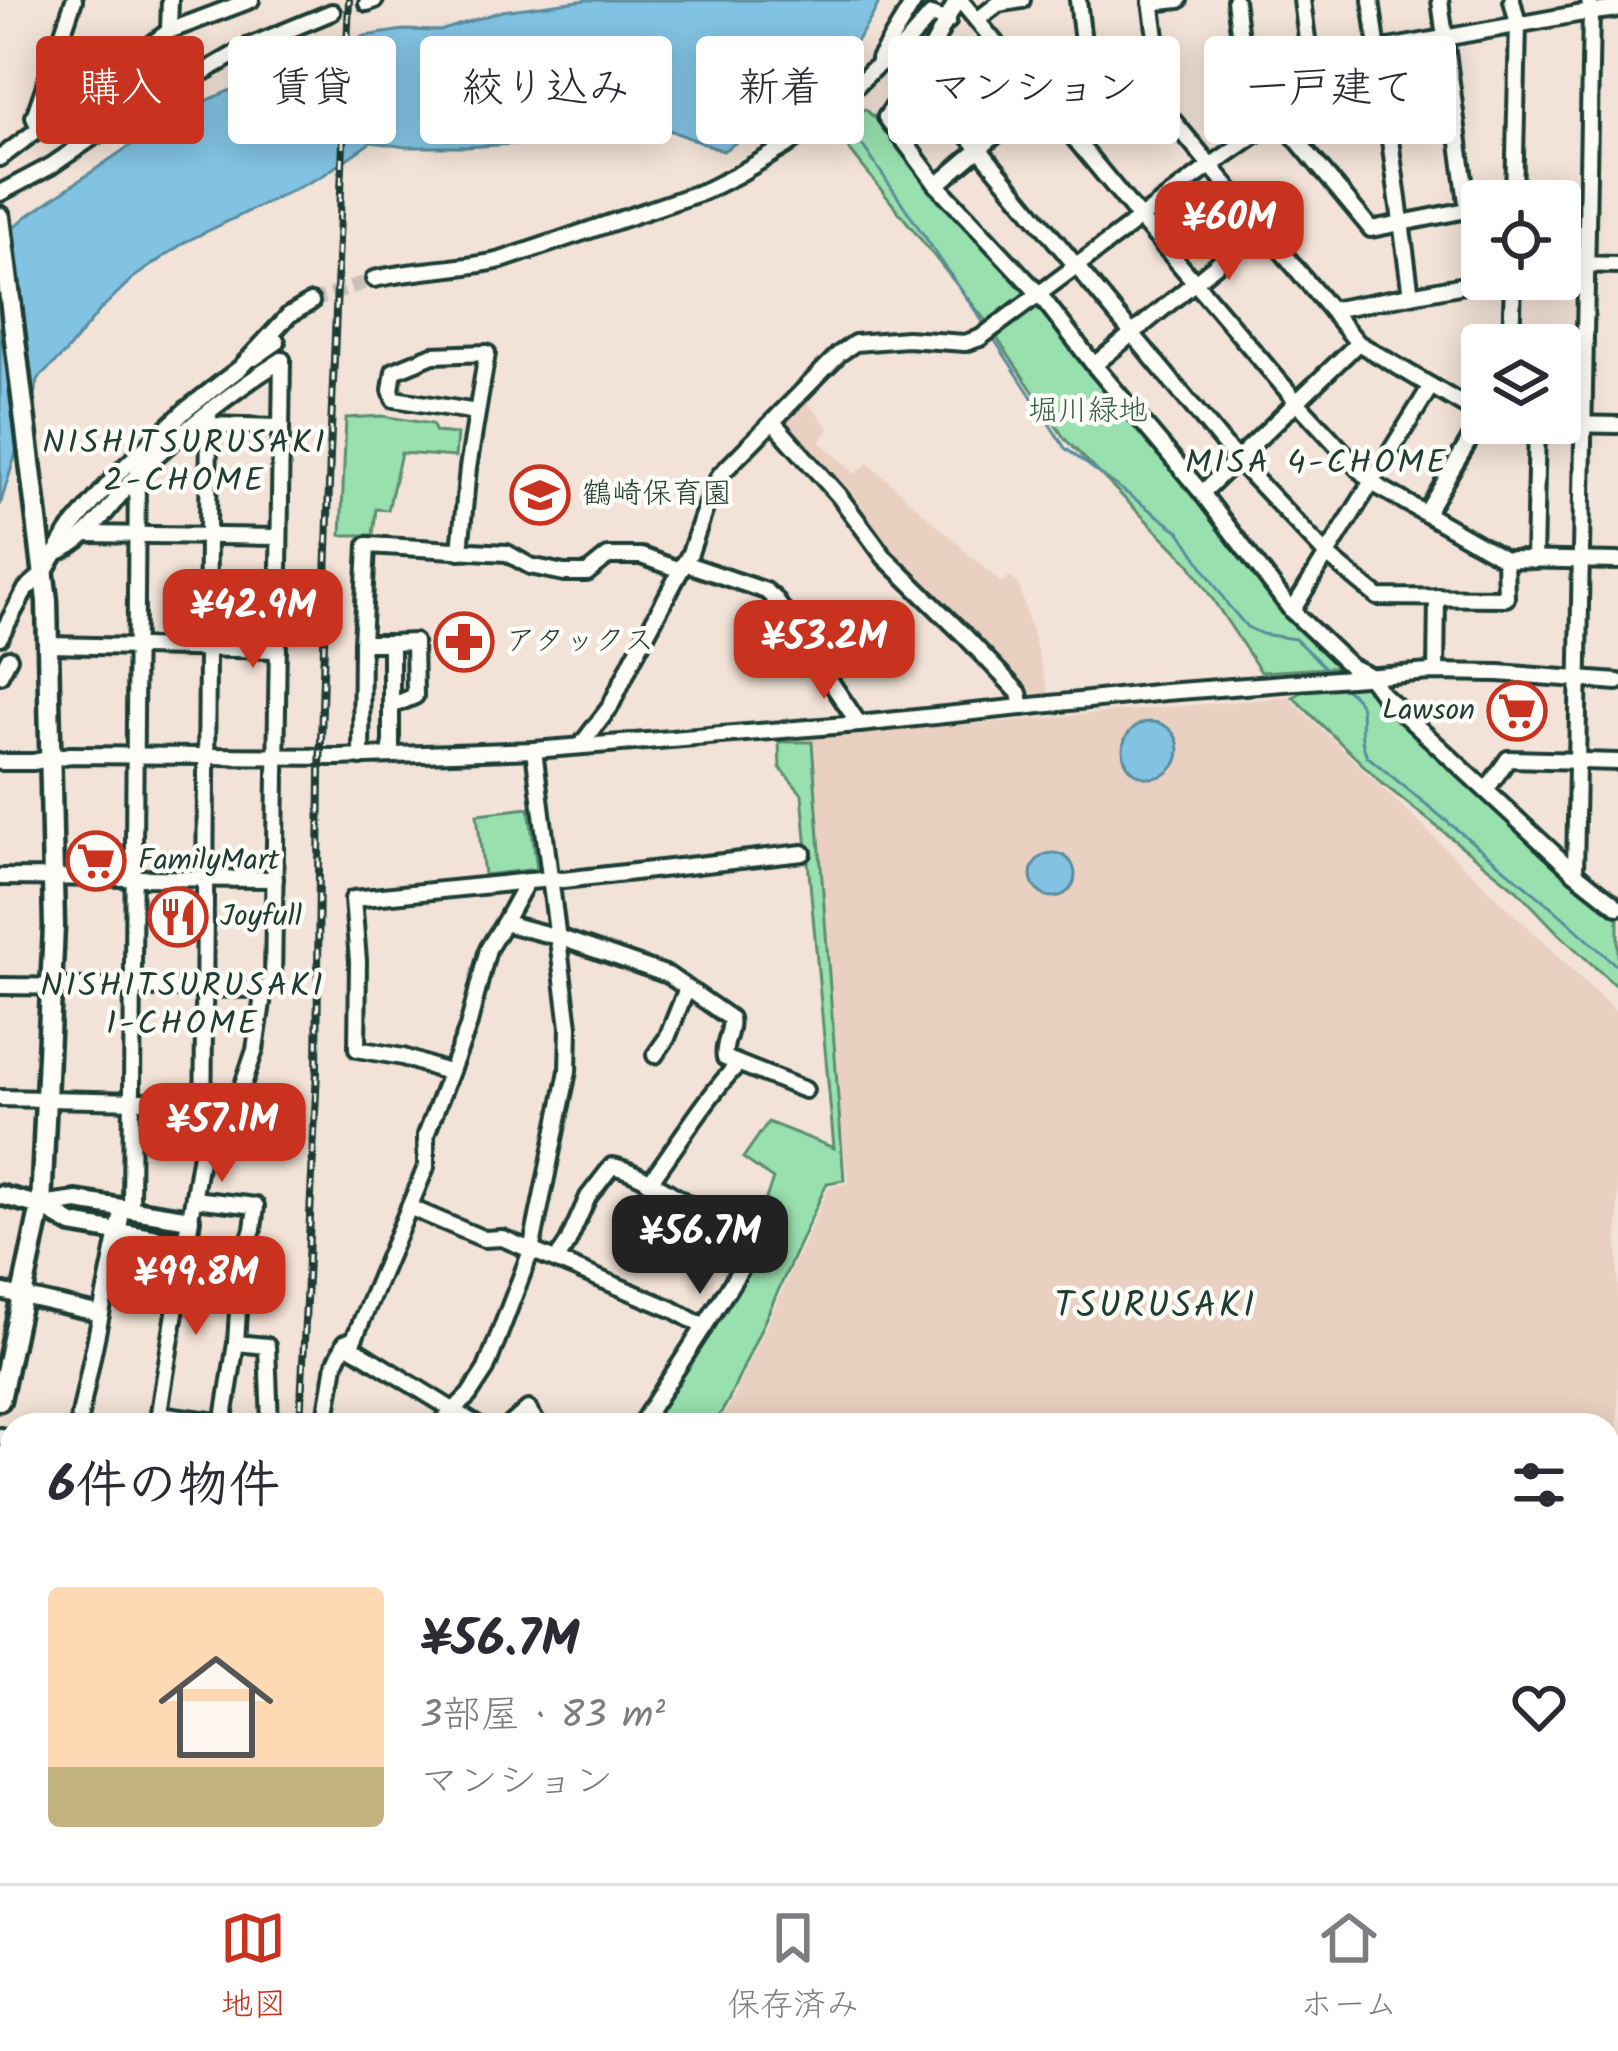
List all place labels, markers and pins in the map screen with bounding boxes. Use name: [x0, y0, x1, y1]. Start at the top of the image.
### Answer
pin: ¥60M: [1158, 181, 1300, 283]
school or university icon: 鶴崎保育園: [509, 464, 571, 526]
place label: 鶴崎保育園: [582, 471, 732, 519]
pin: ¥42.9M: [155, 569, 351, 671]
pin: ¥53.2M: [726, 600, 922, 702]
pharmacy icon: アタックス: [433, 611, 495, 673]
place label: アタックス: [506, 618, 654, 666]
supermarket icon: Lawson: [1486, 680, 1548, 742]
place label: Lawson: [1382, 687, 1475, 735]
supermarket icon: FamilyMart: [65, 830, 127, 892]
place label: FamilyMart: [138, 837, 280, 885]
restaurant icon: Joyfull: [147, 886, 209, 948]
place label: Joyfull: [220, 893, 302, 941]
pin: ¥57.1M: [124, 1083, 320, 1185]
pin: ¥56.7M: [602, 1195, 798, 1297]
pin: ¥99.8M: [98, 1236, 294, 1338]

